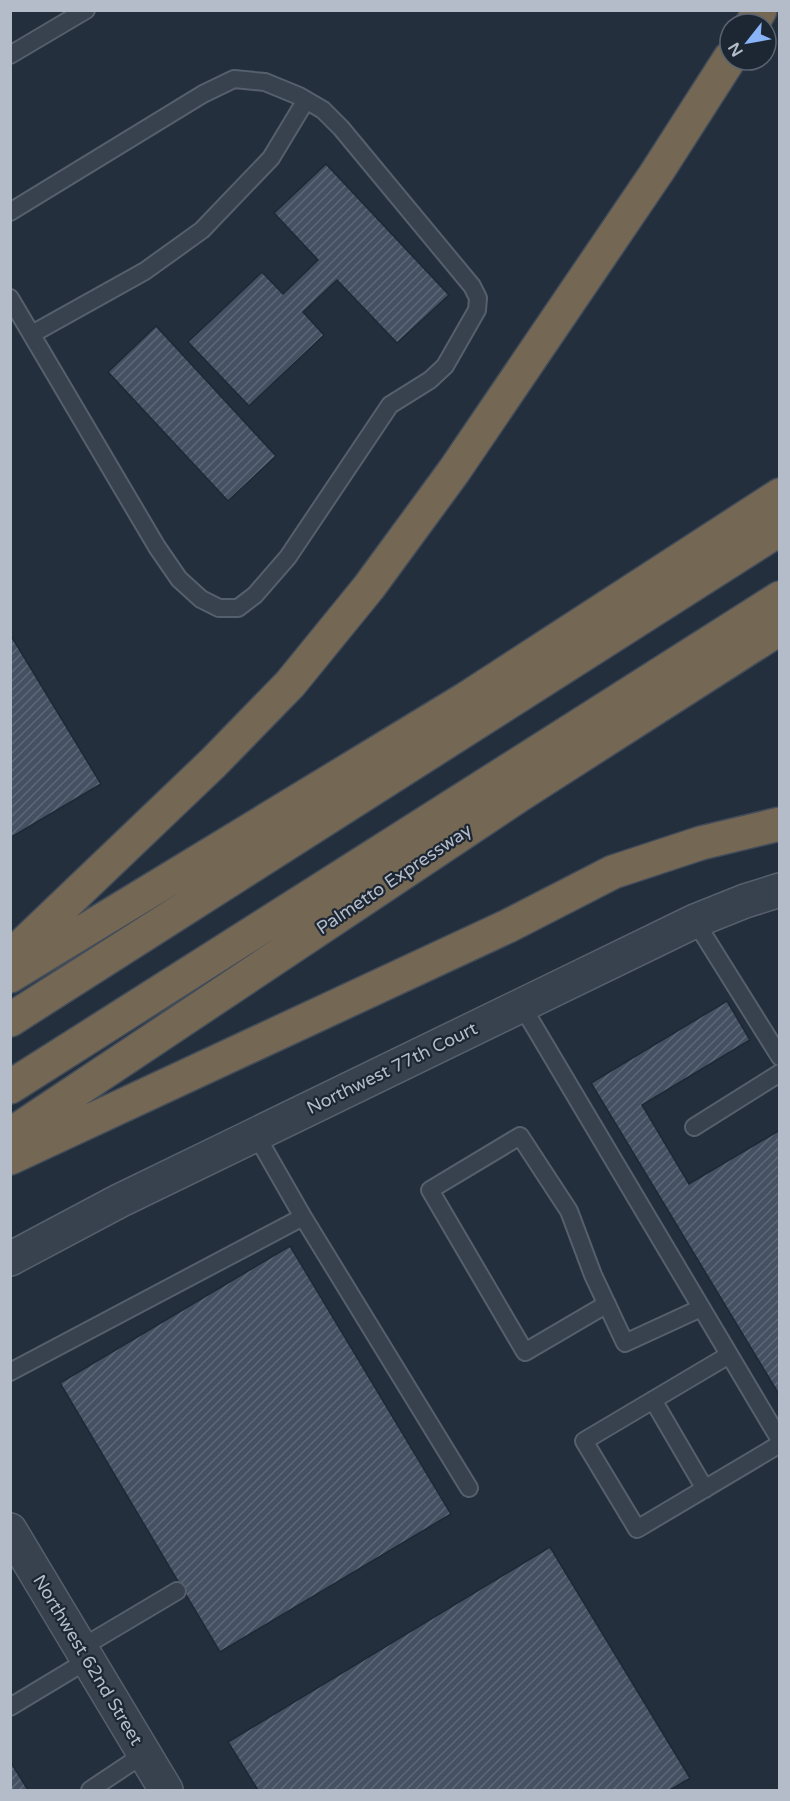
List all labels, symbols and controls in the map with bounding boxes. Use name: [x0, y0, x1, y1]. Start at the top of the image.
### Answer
north arrow: [718, 12, 778, 72]
text: N: [724, 39, 748, 60]
street label: Palmetto Expressway: [312, 819, 476, 939]
street label: Northwest 77th Court: [303, 1017, 481, 1119]
street label: Northwest 62nd Street: [28, 1571, 148, 1749]

